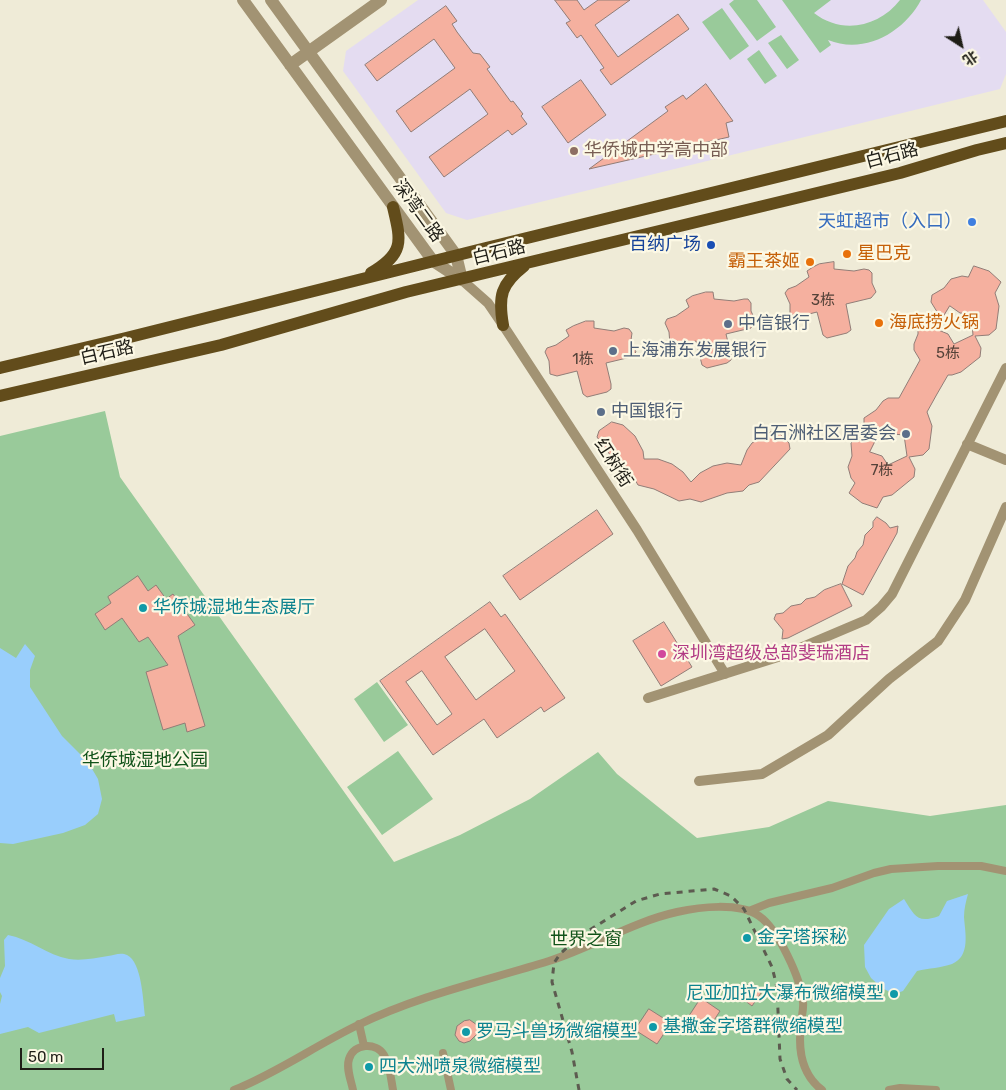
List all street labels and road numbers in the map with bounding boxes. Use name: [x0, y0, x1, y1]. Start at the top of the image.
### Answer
street label: 白石路: [863, 139, 921, 173]
street label: 深湾二路: [388, 176, 448, 246]
street label: 白石路: [470, 236, 528, 270]
street label: 白石路: [78, 336, 136, 370]
street label: 红树街: [589, 434, 637, 492]

